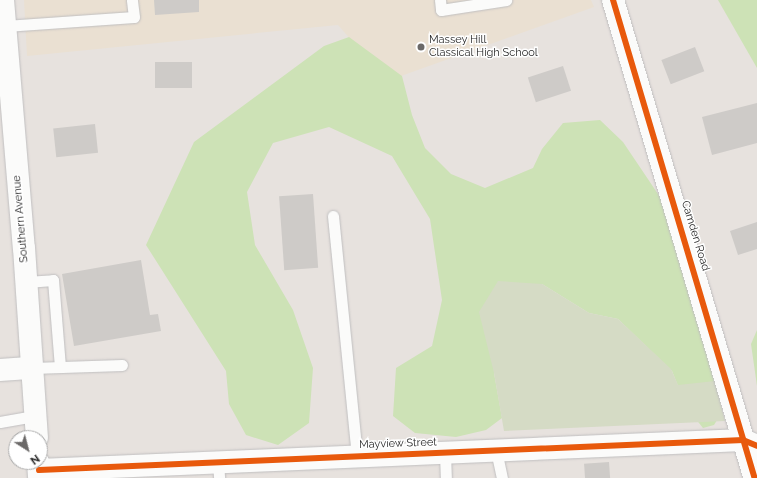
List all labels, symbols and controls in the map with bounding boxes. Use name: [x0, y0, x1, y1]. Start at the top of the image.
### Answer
place label: Massey Hill Classical High School: [429, 34, 538, 60]
marker: Massey Hill Classical High School: [416, 42, 426, 52]
street label: Southern Avenue: [11, 175, 31, 263]
street label: Camden Road: [678, 199, 712, 273]
north arrow: [8, 430, 48, 470]
street label: Mayview Street: [359, 436, 437, 452]
text: N: [28, 452, 42, 467]

